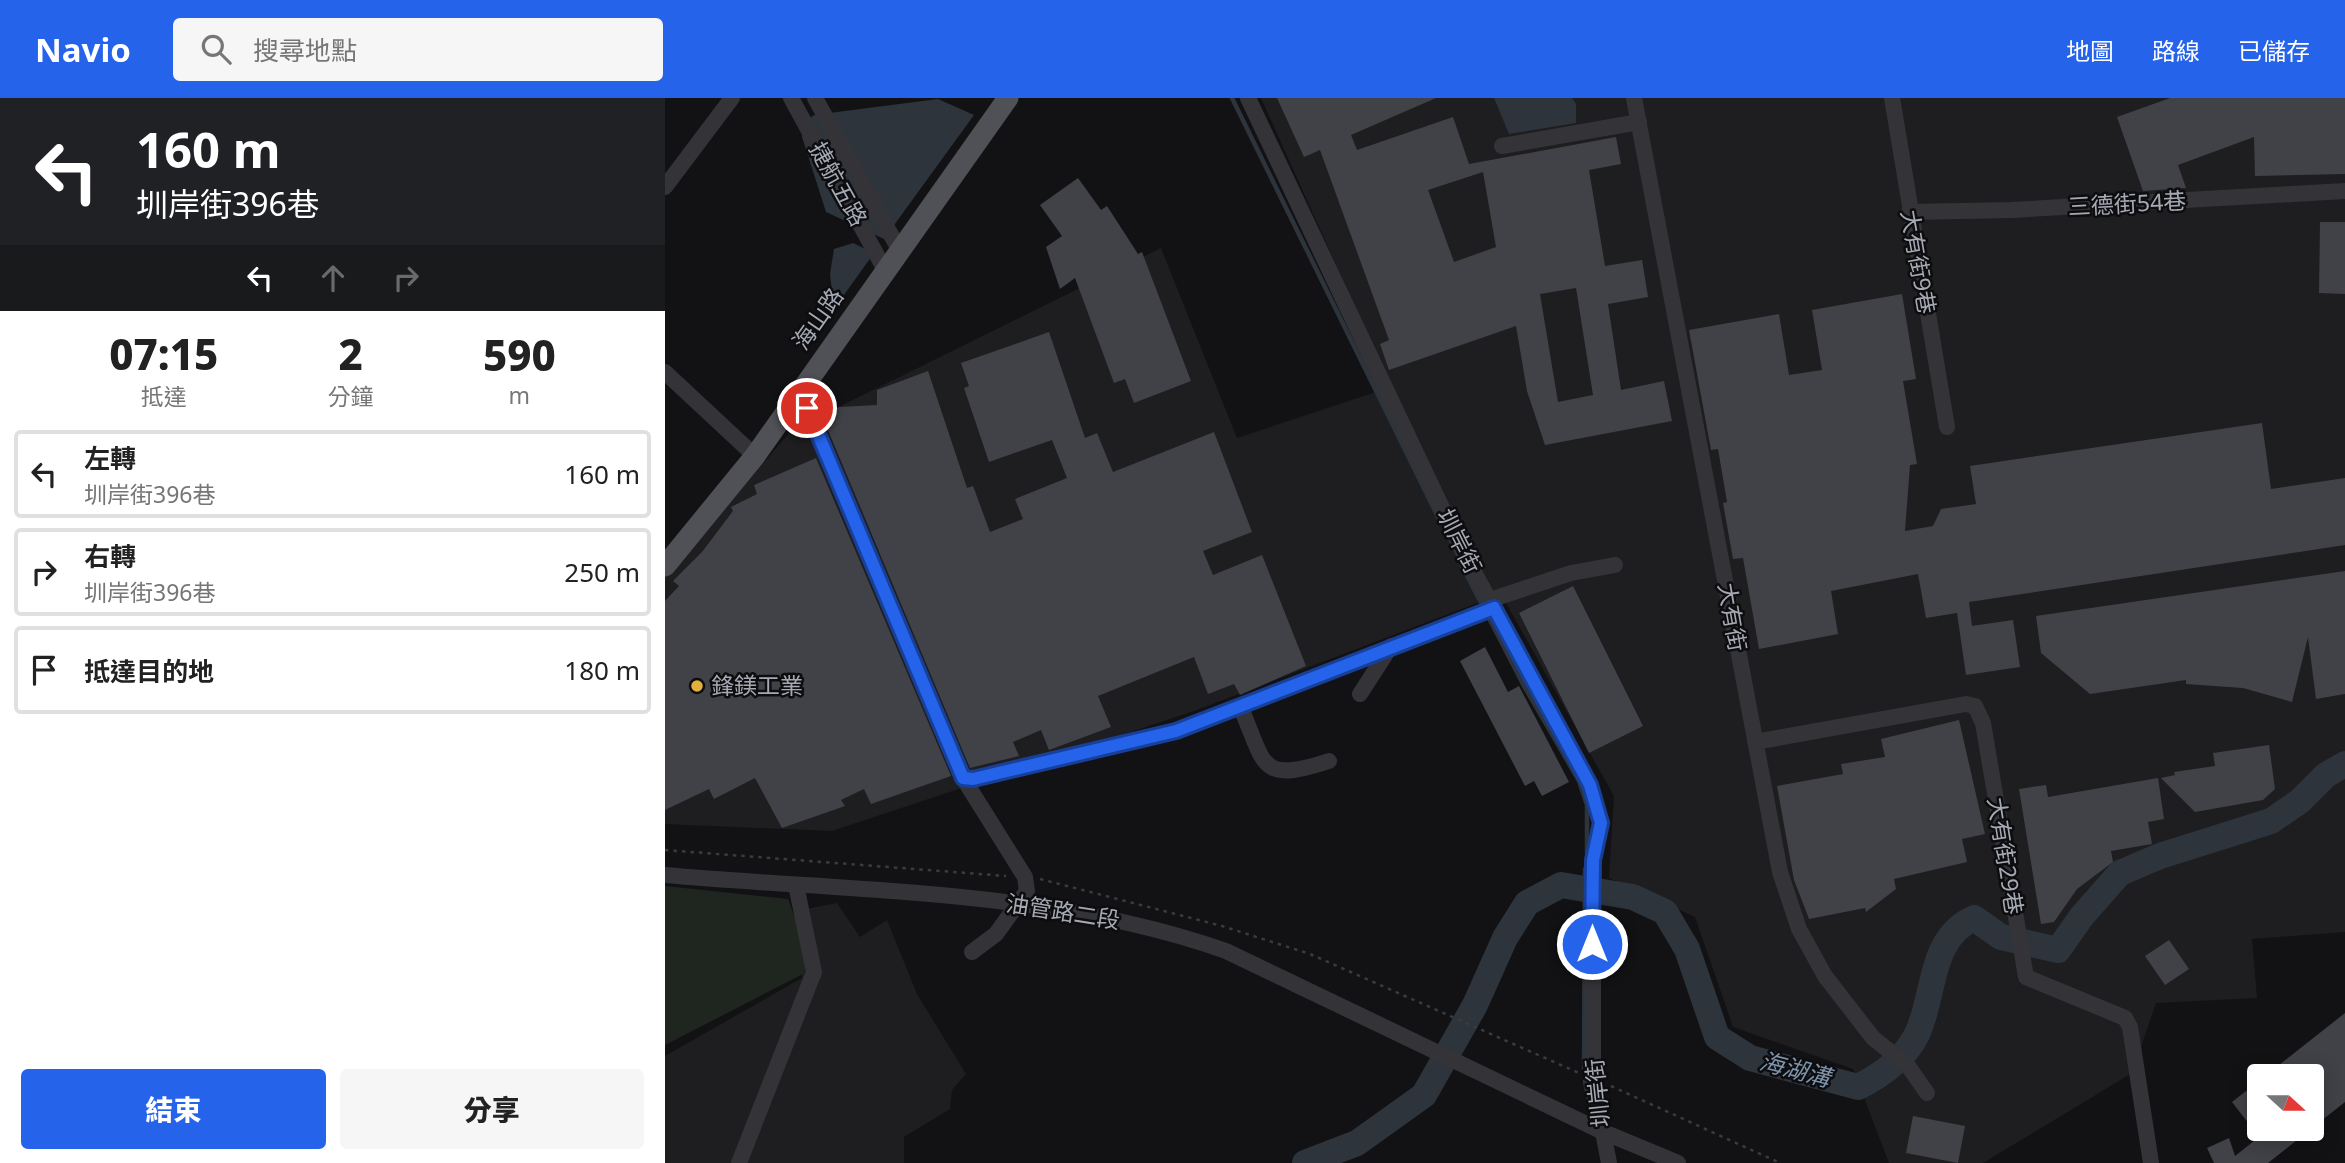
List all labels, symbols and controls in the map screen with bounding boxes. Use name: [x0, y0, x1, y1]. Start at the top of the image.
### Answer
search box: [173, 18, 663, 81]
text: Navio: [35, 27, 131, 72]
icon: search: [197, 30, 235, 68]
text: 搜尋地點: [253, 32, 357, 68]
text: 地圖: [2066, 34, 2114, 67]
text: 路線: [2152, 34, 2200, 67]
text: 已儲存: [2238, 34, 2310, 67]
text: 160 m: [136, 116, 281, 182]
icon: left: [21, 126, 112, 217]
street label: 捷航五路: [803, 136, 875, 232]
text: 圳岸街396巷: [136, 182, 319, 225]
street label: 三德街54巷: [2067, 184, 2187, 222]
street label: 大有街9巷: [1894, 207, 1944, 316]
icon: left: [241, 259, 279, 297]
icon: ahead: [314, 259, 352, 297]
icon: right: [387, 259, 425, 297]
street label: 海山路: [784, 281, 850, 356]
text: 07:15: [109, 325, 218, 382]
text: 2: [338, 325, 363, 382]
text: 590: [483, 326, 556, 383]
pin: [777, 378, 837, 438]
text: m: [509, 379, 530, 411]
text: 抵達: [141, 380, 187, 412]
text: 分鐘: [328, 380, 374, 412]
icon: arrive: [788, 389, 826, 427]
text: 左轉: [84, 440, 136, 476]
icon: left: [25, 455, 63, 493]
text: 160 m: [564, 456, 640, 492]
text: 圳岸街396巷: [84, 478, 215, 510]
street label: 圳岸街: [1430, 503, 1490, 579]
text: 右轉: [84, 538, 136, 574]
icon: right: [25, 553, 63, 591]
text: 250 m: [564, 554, 640, 590]
text: 圳岸街396巷: [84, 576, 215, 608]
street label: 大有街: [1711, 580, 1755, 654]
icon: arrive: [25, 651, 63, 689]
text: 180 m: [564, 652, 640, 688]
text: 抵達目的地: [84, 653, 214, 689]
place label: 鋒鎂工業: [711, 669, 803, 701]
marker: 鋒鎂工業: [689, 678, 705, 694]
street label: 大有街29巷: [1981, 795, 2031, 917]
street label: 油管路二段: [1004, 886, 1122, 936]
position arrow: [1555, 907, 1629, 981]
water label: 海湖溝: [1756, 1043, 1837, 1095]
street label: 圳岸街: [1577, 1057, 1617, 1129]
north arrow: [2247, 1064, 2324, 1141]
map controls: [2247, 1064, 2324, 1141]
button: 結束: [21, 1069, 326, 1149]
button: 分享: [340, 1069, 644, 1149]

